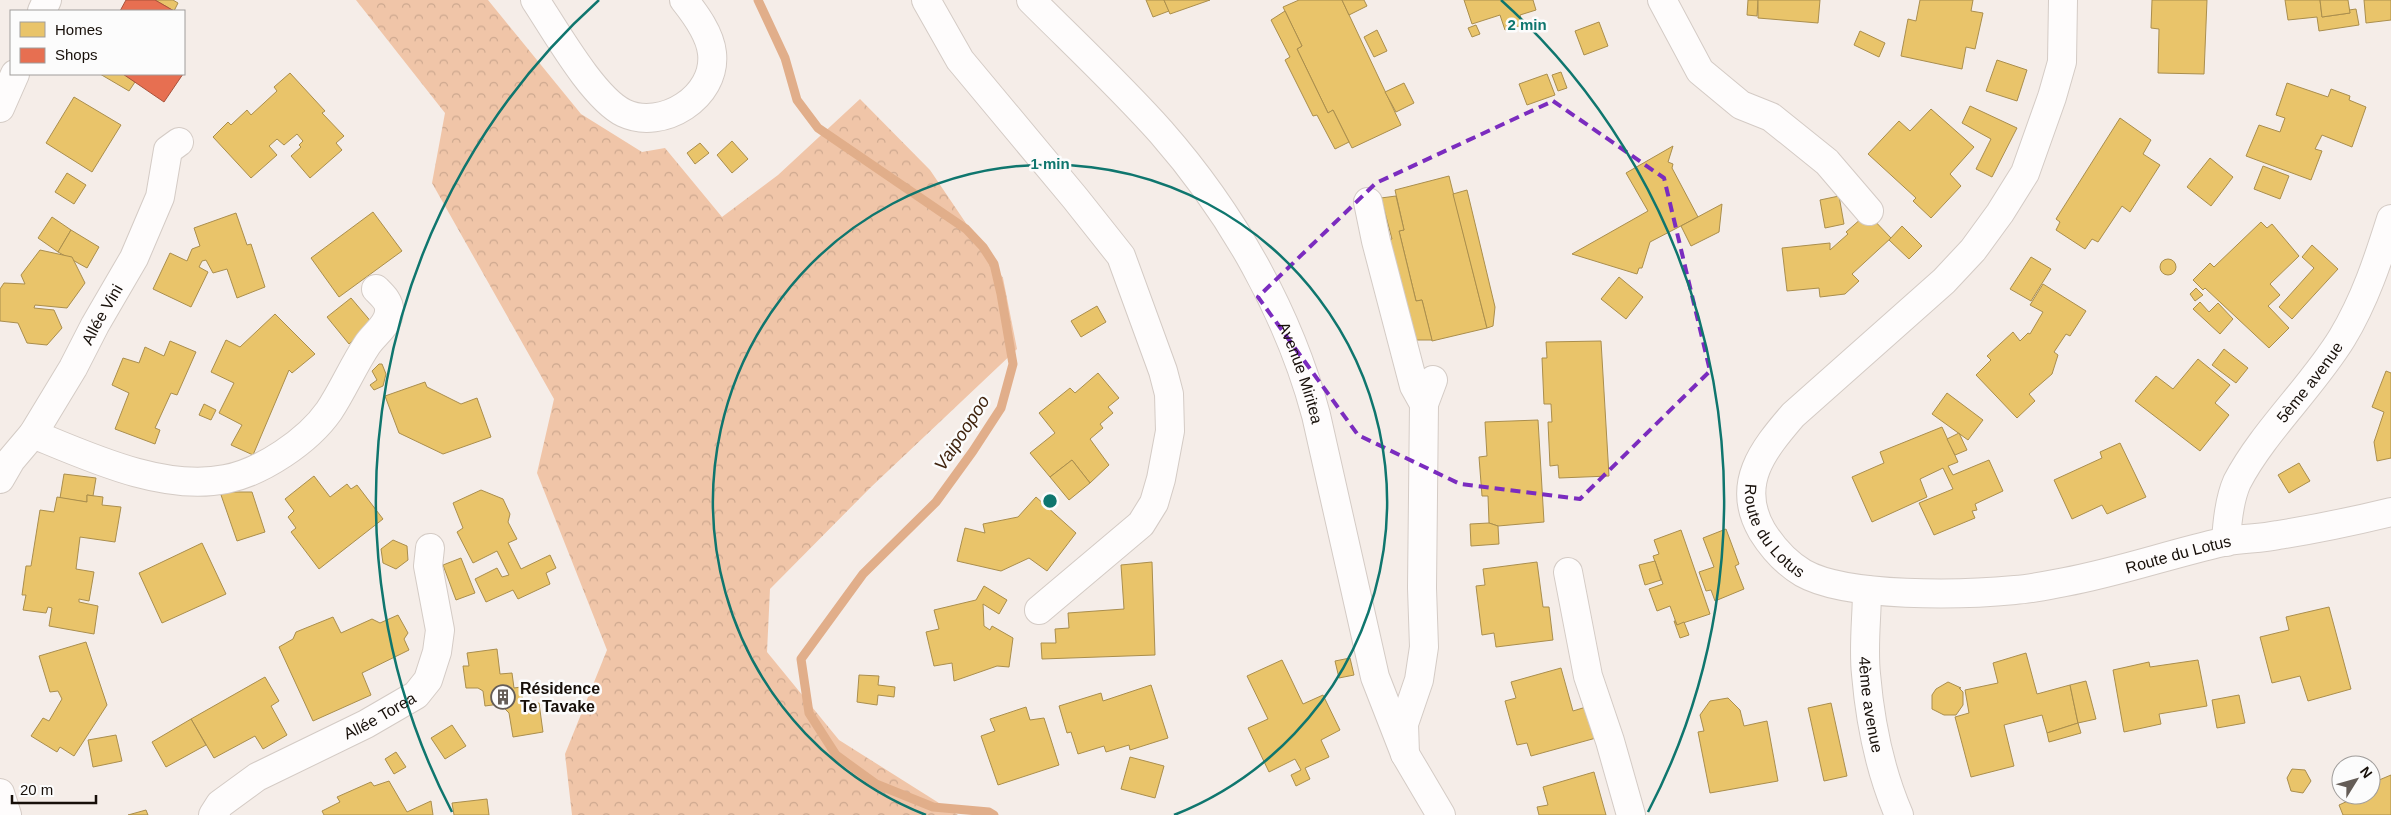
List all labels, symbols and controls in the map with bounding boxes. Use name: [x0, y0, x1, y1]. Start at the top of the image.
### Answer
legend: [10, 10, 185, 75]
text: 2 min: [1507, 16, 1547, 33]
text: Homes: [55, 21, 103, 38]
text: Shops: [55, 46, 98, 63]
text: 1 min: [1030, 155, 1070, 172]
street label: Allée Vini: [78, 281, 126, 348]
street label: Avenue Miritea: [1275, 320, 1326, 425]
street label: 5ème avenue: [2273, 339, 2346, 426]
water label: Vaipoopoo: [930, 392, 994, 474]
street label: Route du Lotus: [1742, 483, 1808, 581]
centre of rings: [1041, 492, 1059, 510]
street label: Route du Lotus: [2124, 533, 2232, 577]
street label: 4ème avenue: [1856, 656, 1886, 755]
place label: Résidence Te Tavake: [520, 680, 600, 715]
building icon: Résidence Te Tavake: [490, 684, 516, 710]
street label: Allée Torea: [341, 689, 419, 743]
north arrow: [2331, 755, 2381, 805]
text: N: [2357, 763, 2376, 781]
scale bar: [12, 772, 96, 804]
text: 20 m: [20, 781, 53, 798]

